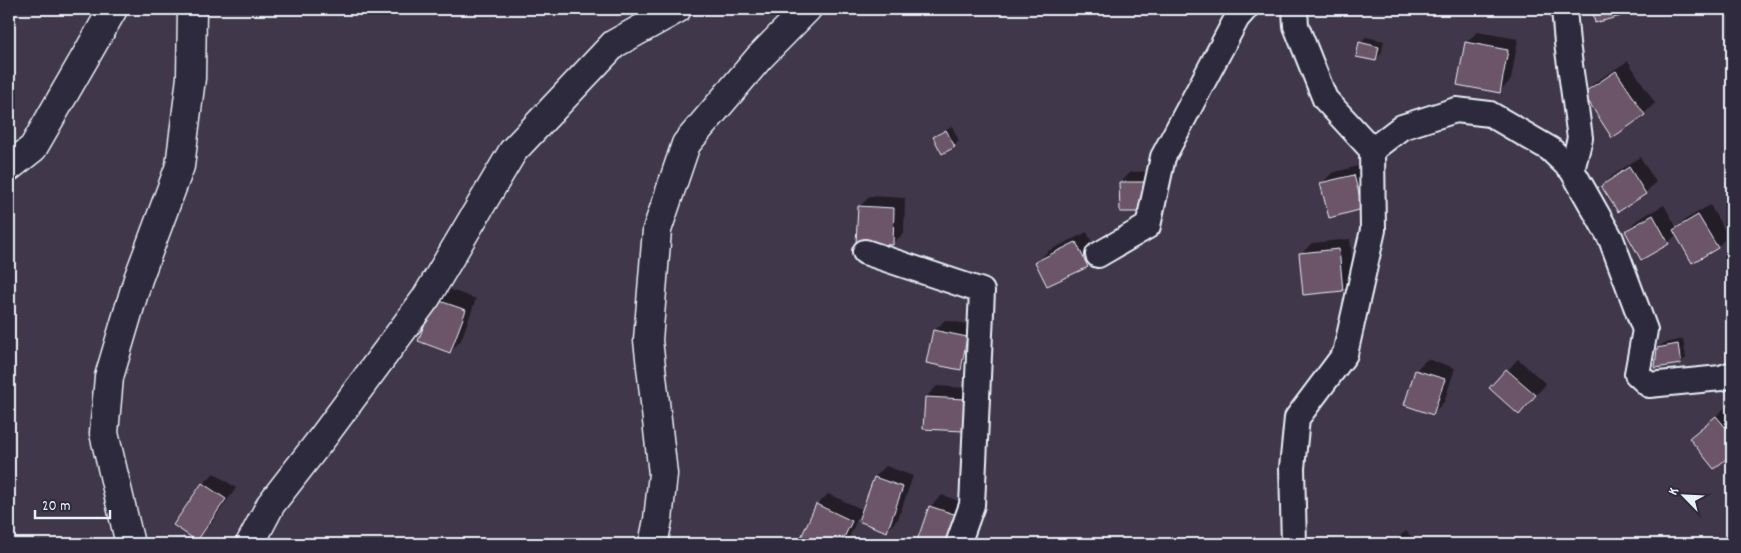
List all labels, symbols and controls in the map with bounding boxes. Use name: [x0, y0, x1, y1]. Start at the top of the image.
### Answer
north arrow: [1658, 470, 1708, 520]
text: K: [1664, 484, 1685, 499]
scale bar: [35, 488, 110, 520]
text: 20 m: [42, 496, 70, 518]

